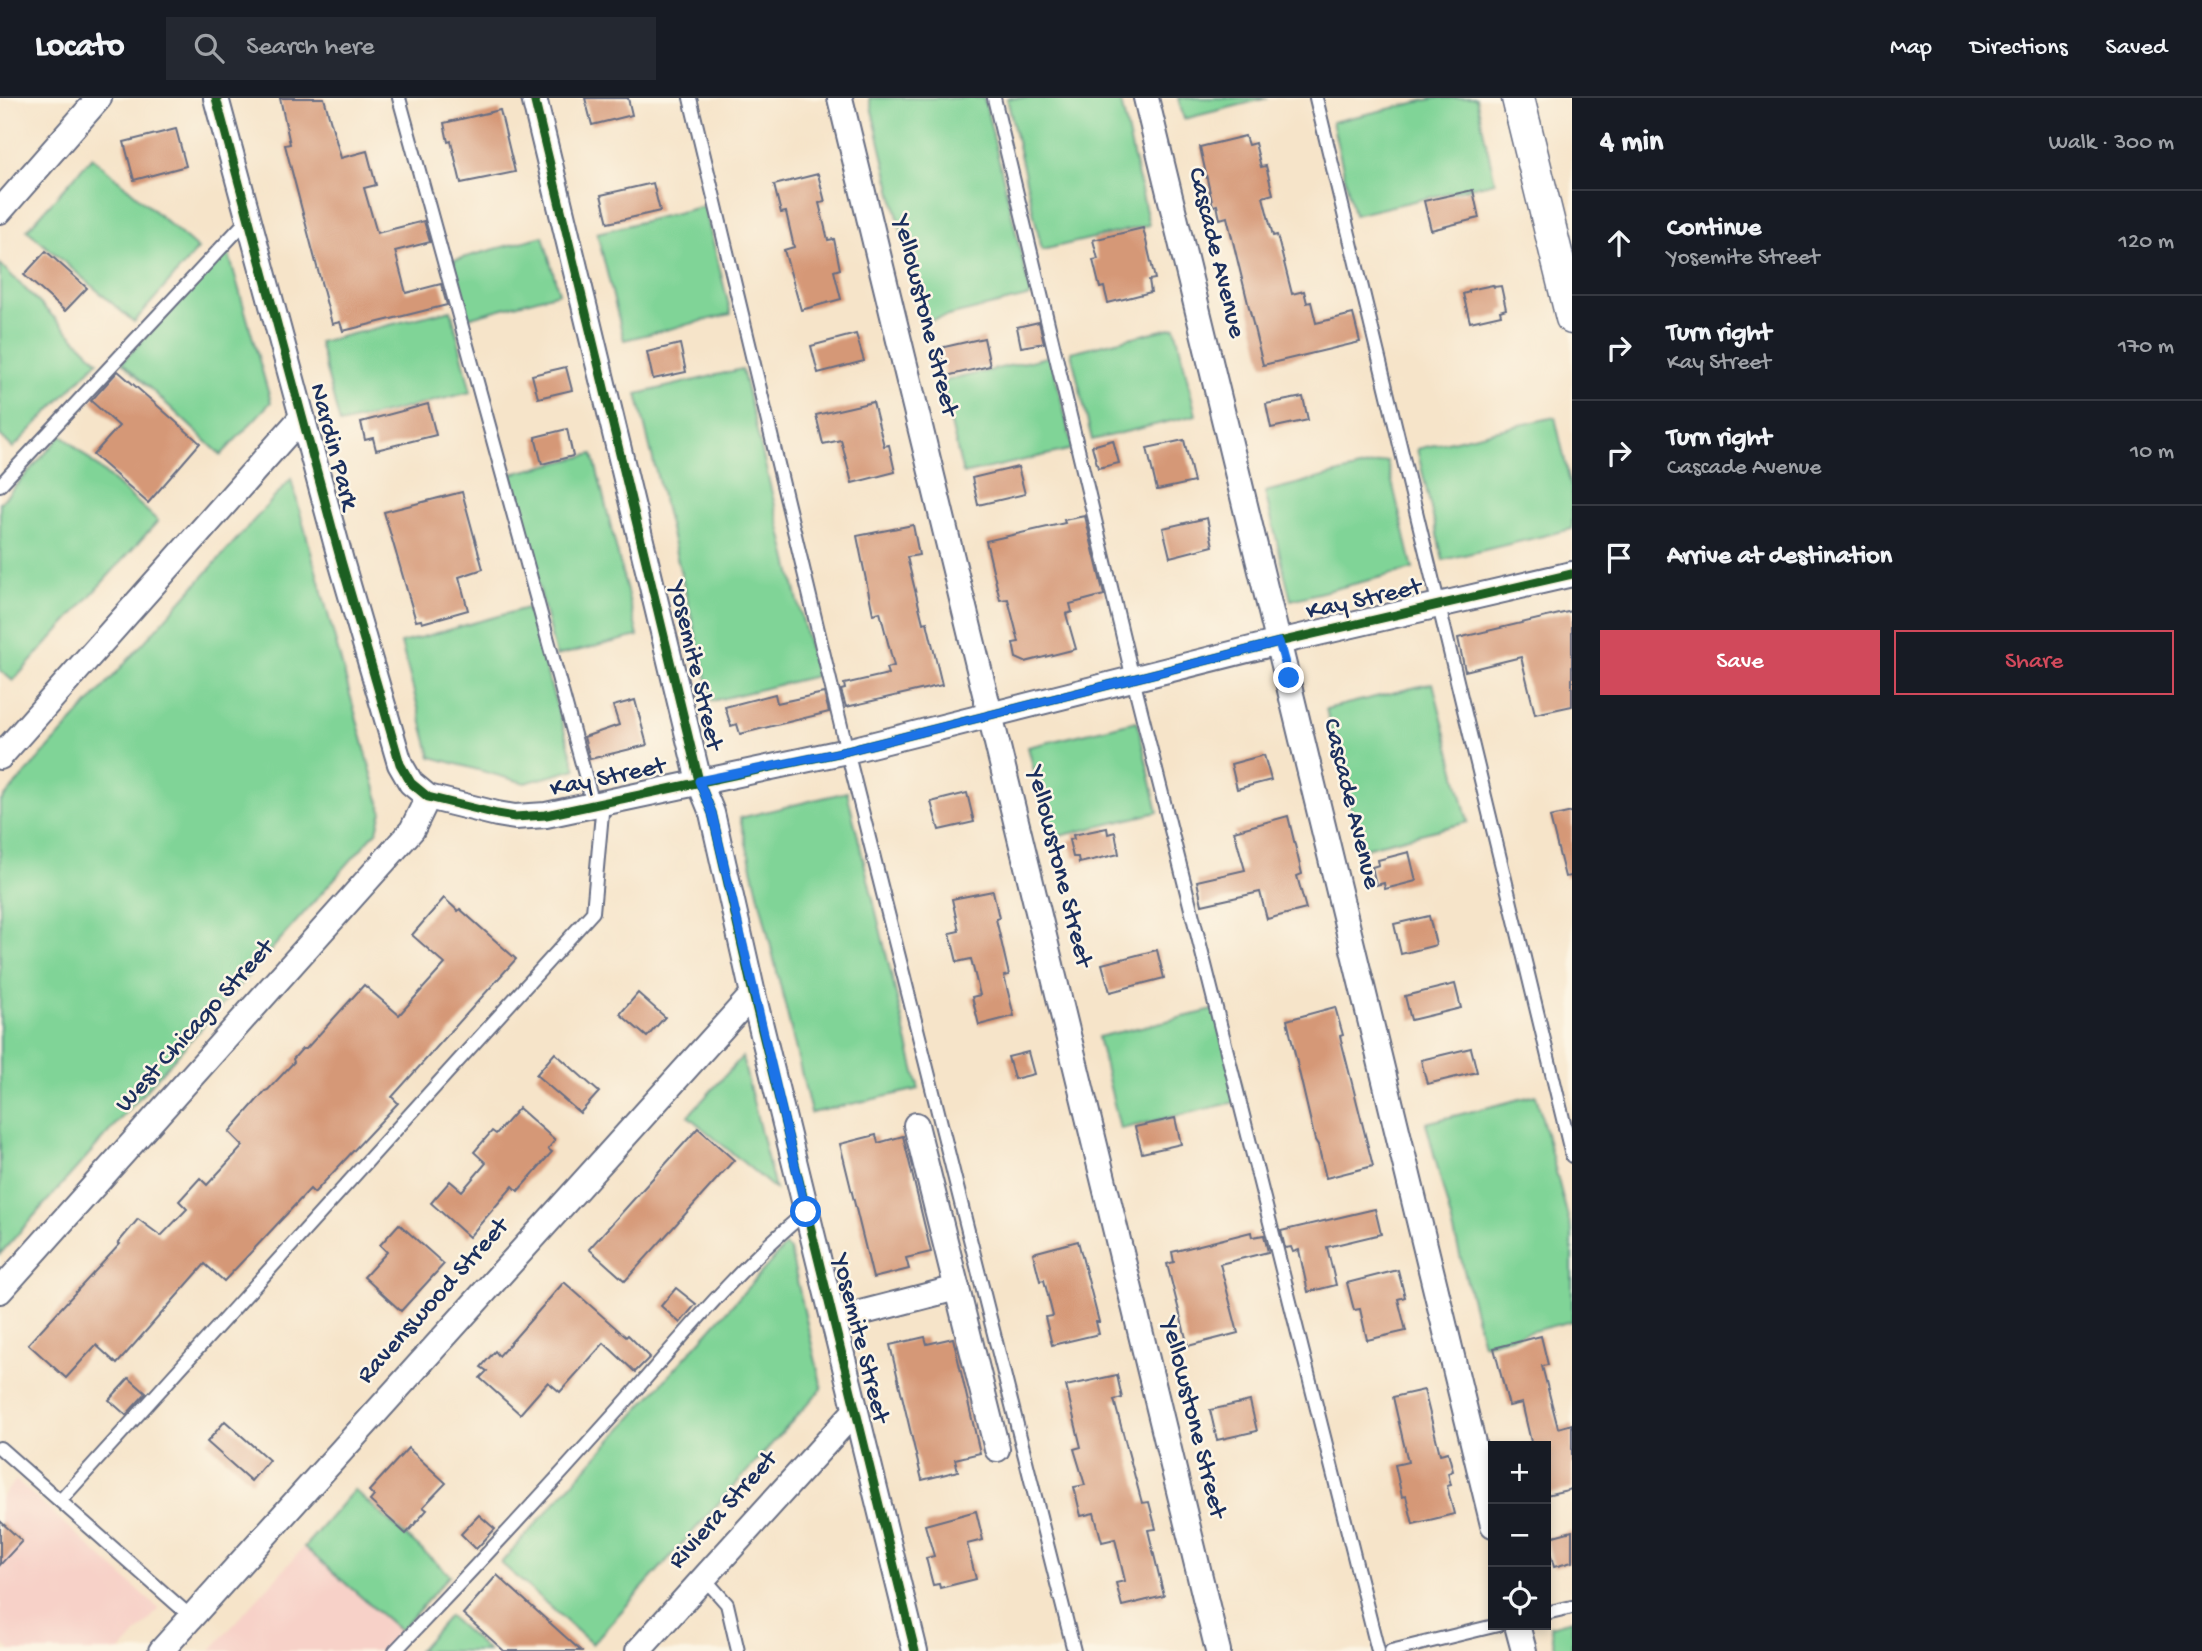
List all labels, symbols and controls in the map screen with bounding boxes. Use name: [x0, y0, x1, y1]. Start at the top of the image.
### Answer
search box: [166, 17, 656, 80]
text: Locato: [35, 29, 124, 67]
icon: search: [190, 29, 228, 67]
text: Search here: [246, 33, 374, 64]
text: Map: [1890, 34, 1932, 63]
text: Directions: [1970, 34, 2068, 63]
text: Saved: [2106, 34, 2167, 63]
text: 4 min: [1600, 126, 1663, 161]
text: Walk · 300 m: [2048, 130, 2174, 157]
street label: Cascade Avenue: [1179, 165, 1251, 342]
street label: Yellowstone Street: [884, 211, 964, 422]
text: Continue: [1667, 214, 1761, 245]
icon: ahead: [1600, 224, 1638, 262]
text: 120 m: [2119, 229, 2174, 256]
text: Yosemite Street: [1667, 245, 1819, 272]
text: Turn right: [1667, 319, 1771, 350]
icon: right: [1600, 329, 1638, 367]
text: 170 m: [2118, 334, 2174, 361]
text: Kay Street: [1667, 350, 1771, 377]
street label: Nardin Park: [300, 380, 364, 516]
text: Turn right: [1667, 424, 1771, 455]
icon: right: [1600, 434, 1638, 472]
text: 10 m: [2130, 439, 2174, 466]
text: Cascade Avenue: [1667, 455, 1821, 482]
icon: arrive: [1600, 539, 1638, 577]
text: Arrive at destination: [1667, 542, 1892, 573]
street label: Kay Street: [1303, 572, 1427, 629]
street label: Yosemite Street: [659, 577, 729, 756]
button: Save: [1600, 630, 1880, 695]
button: Share: [1894, 630, 2174, 695]
route end: [1273, 662, 1304, 693]
street label: Cascade Avenue: [1314, 716, 1386, 893]
street label: Kay Street: [548, 751, 671, 806]
street label: Yellowstone Street: [1018, 762, 1098, 973]
street label: West Chicago Street: [110, 932, 284, 1120]
route start: [790, 1196, 821, 1227]
street label: Ravenswood Street: [351, 1211, 518, 1391]
street label: Yosemite Street: [823, 1250, 895, 1429]
street label: Yellowstone Street: [1152, 1313, 1232, 1524]
map controls: [1488, 1441, 1551, 1630]
button: +: [1488, 1441, 1551, 1504]
street label: Riviera Street: [663, 1444, 787, 1577]
button: −: [1488, 1504, 1551, 1567]
button: locate: [1488, 1567, 1551, 1630]

